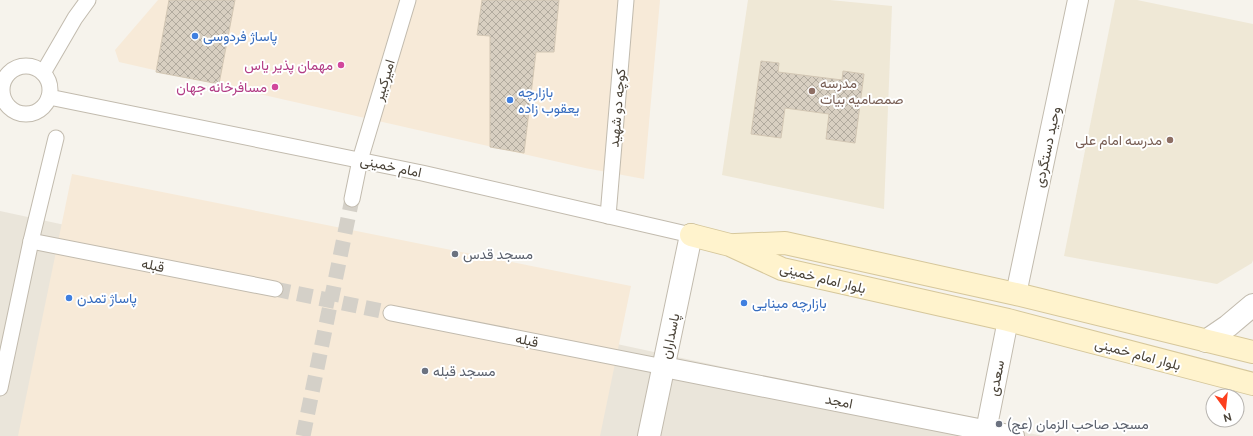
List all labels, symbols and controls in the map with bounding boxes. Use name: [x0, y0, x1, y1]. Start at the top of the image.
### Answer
place label: پاساژ فردوسی: [203, 28, 277, 46]
marker: پاساژ فردوسی: [190, 31, 200, 41]
place label: مهمان پذیر یاس: [244, 57, 333, 75]
street label: امیرکبیر: [370, 57, 399, 104]
marker: مهمان پذیر یاس: [336, 60, 346, 70]
street label: کوچه دو شهید: [606, 68, 630, 148]
place label: مدرسه صمصامیه بیات: [820, 75, 904, 108]
place label: مسافرخانه جهان: [176, 79, 267, 96]
marker: مسافرخانه جهان: [270, 82, 280, 92]
place label: بازارچه یعقوب زاده: [518, 84, 579, 117]
marker: مدرسه صمصامیه بیات: [807, 86, 817, 96]
marker: بازارچه یعقوب زاده: [505, 95, 515, 105]
street label: وحید دستگردی: [1031, 105, 1064, 189]
place label: مدرسه امام علی: [1075, 132, 1162, 149]
marker: مدرسه امام علی: [1165, 135, 1175, 145]
street label: امام خمینی: [359, 152, 423, 181]
place label: مسجد قدس: [463, 246, 533, 263]
marker: مسجد قدس: [450, 249, 460, 259]
street label: قبله: [140, 255, 166, 276]
street label: بلوار امام خمینی: [778, 260, 868, 297]
place label: پاساژ تمدن: [77, 290, 137, 308]
marker: پاساژ تمدن: [64, 293, 74, 303]
place label: بازارچه مینایی: [752, 295, 827, 313]
marker: بازارچه مینایی: [739, 298, 749, 308]
street label: پاسداران: [657, 312, 685, 361]
street label: قبله: [514, 330, 540, 351]
street label: بلوار امام خمینی: [1093, 335, 1183, 374]
street label: سعدی: [985, 359, 1008, 398]
place label: مسجد قبله: [433, 363, 495, 380]
marker: مسجد قبله: [420, 366, 430, 376]
north arrow: [1205, 388, 1245, 428]
street label: امجد: [824, 391, 854, 412]
text: N: [1222, 411, 1233, 425]
place label: مسجد صاحب الزمان (عج): [1007, 416, 1149, 435]
marker: مسجد صاحب الزمان (عج): [994, 419, 1004, 429]

